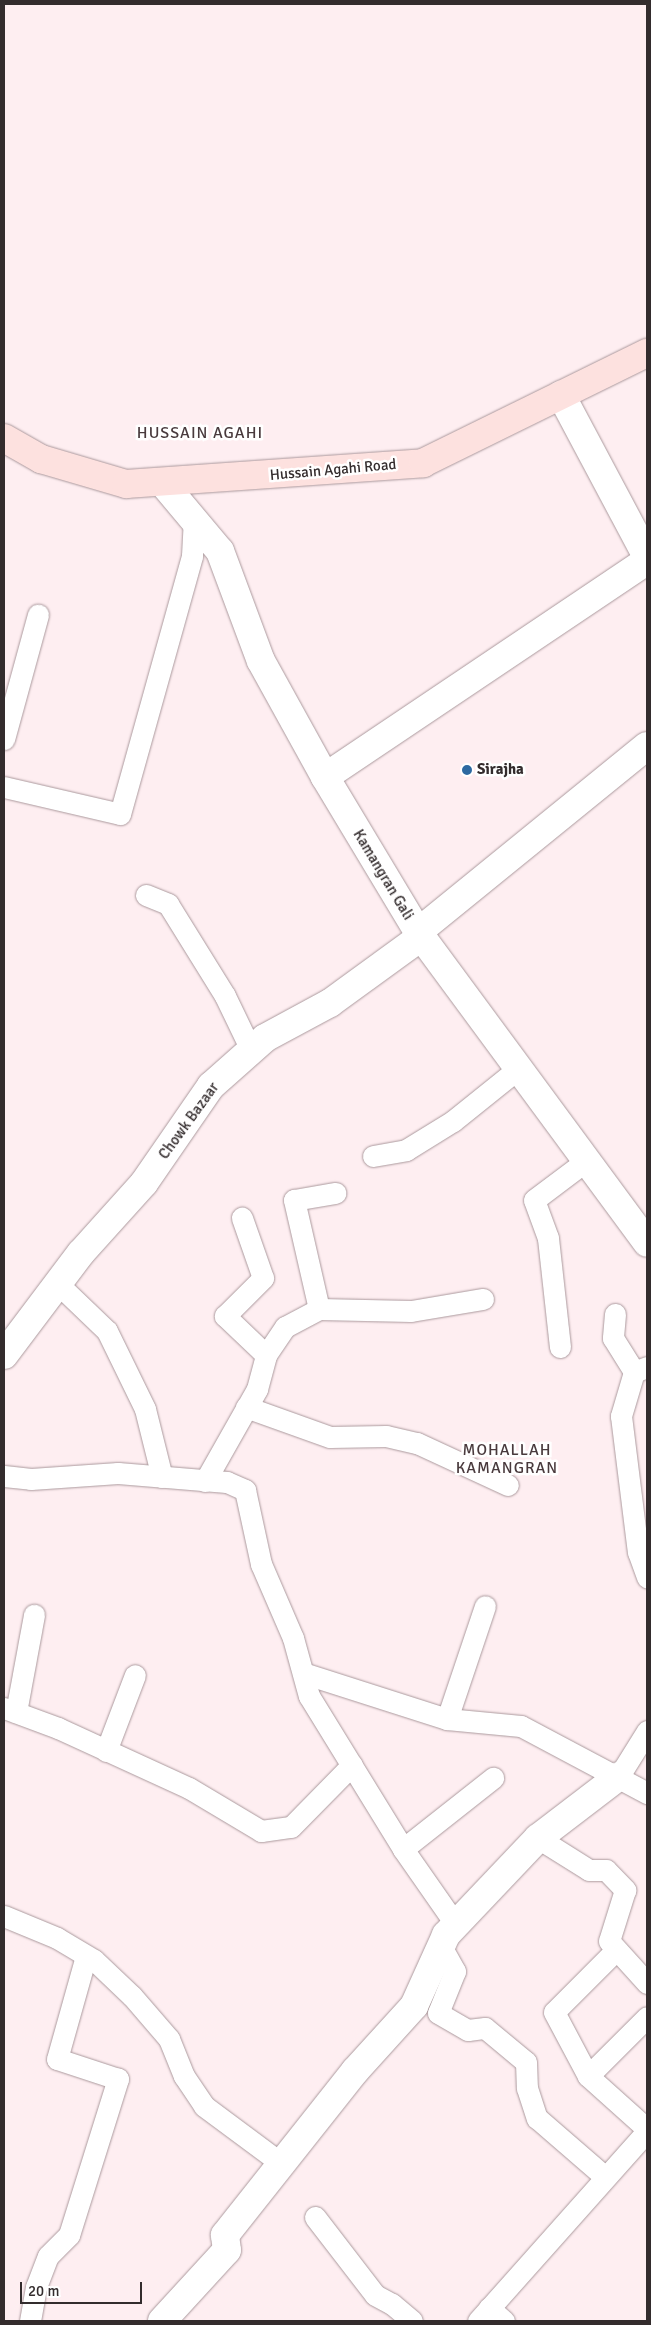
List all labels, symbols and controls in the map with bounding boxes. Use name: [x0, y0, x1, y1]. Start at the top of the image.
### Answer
district label: HUSSAIN AGAHI: [135, 423, 265, 443]
street label: Hussain Agahi Road: [269, 456, 397, 484]
place label: Sirajha: [477, 761, 524, 779]
marker: Sirajha: [461, 764, 473, 776]
street label: Kamangran Gali: [349, 826, 417, 924]
street label: Chowk Bazaar: [155, 1079, 223, 1163]
district label: MOHALLAH KAMANGRAN: [455, 1440, 559, 1478]
scale bar: [22, 2272, 145, 2304]
text: 20 m: [28, 2282, 59, 2300]

